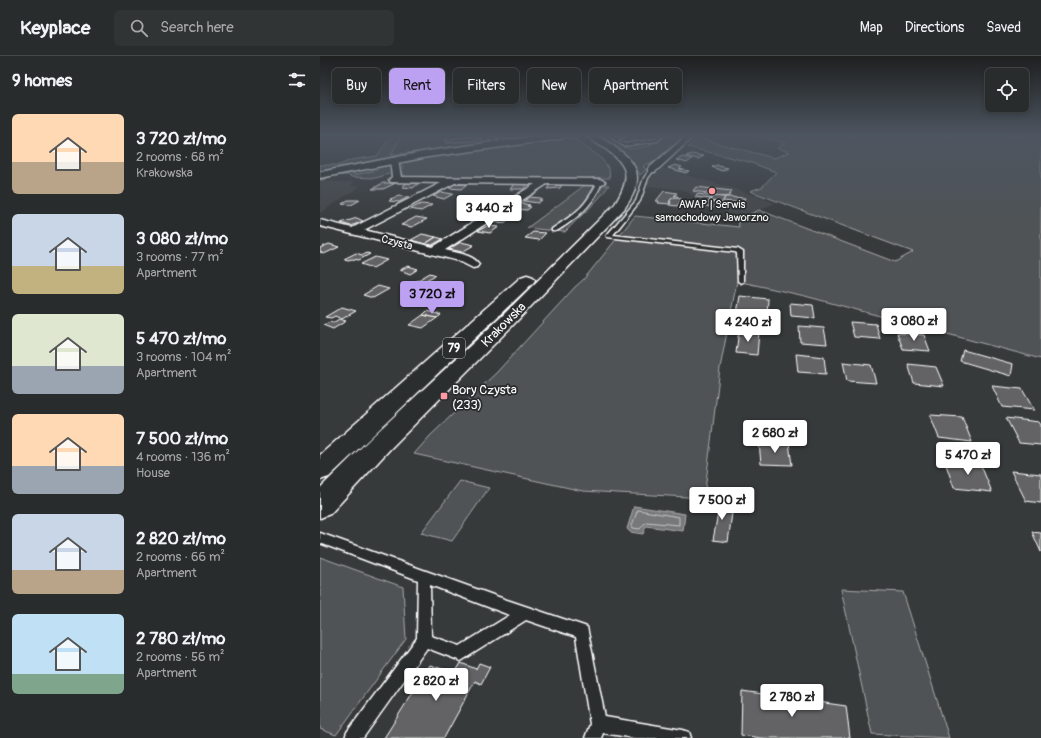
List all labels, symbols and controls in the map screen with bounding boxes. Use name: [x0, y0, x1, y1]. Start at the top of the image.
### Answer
search box: [114, 10, 394, 46]
text: Keyplace: [20, 16, 90, 40]
icon: search: [128, 17, 150, 39]
text: Search here: [160, 18, 234, 37]
text: Map: [860, 19, 883, 36]
text: Directions: [905, 19, 964, 36]
text: Saved: [986, 19, 1021, 36]
chip: Buy: [332, 68, 381, 104]
chip: Rent: [389, 68, 445, 104]
chip: Filters: [453, 68, 519, 104]
chip: New: [527, 68, 581, 104]
chip: Apartment: [589, 68, 682, 104]
map controls: [985, 68, 1029, 112]
button: locate: [985, 68, 1029, 112]
icon: filters: [286, 69, 308, 91]
text: 9 homes: [12, 70, 72, 91]
text: 3 720 zł/mo: [136, 128, 226, 149]
icon: home: [44, 130, 92, 178]
text: 2 rooms · 68 m²: [136, 149, 224, 165]
text: Krakowska: [136, 165, 193, 181]
marker: AWAP | Serwis samochodowy Jaworzno: [707, 186, 717, 196]
pin: 3 440 zł: [448, 195, 530, 229]
place label: AWAP | Serwis samochodowy Jaworzno: [655, 198, 769, 224]
text: 3 440 zł: [466, 200, 512, 216]
text: 3 080 zł/mo: [136, 228, 228, 249]
icon: home: [44, 230, 92, 278]
street label: Czysta: [380, 232, 414, 253]
text: 3 rooms · 77 m²: [136, 249, 224, 265]
text: Apartment: [136, 265, 197, 281]
pin: 3 720 zł: [391, 281, 473, 315]
text: 3 720 zł: [409, 286, 455, 302]
street label: Krakowska: [478, 299, 529, 350]
pin: 3 080 zł: [873, 308, 955, 342]
pin: 4 240 zł: [707, 309, 789, 343]
text: 3 080 zł: [890, 313, 938, 329]
text: 4 240 zł: [725, 314, 771, 330]
text: 5 470 zł/mo: [136, 328, 226, 349]
icon: home: [44, 330, 92, 378]
road number: 79: [443, 338, 465, 358]
text: 3 rooms · 104 m²: [136, 349, 231, 365]
text: Apartment: [136, 365, 197, 381]
place label: Bory Czysta (233): [452, 382, 517, 413]
marker: Bory Czysta (233): [439, 391, 449, 401]
pin: 2 680 zł: [734, 420, 816, 454]
text: 2 680 zł: [752, 425, 798, 441]
text: 7 500 zł/mo: [136, 428, 228, 449]
icon: home: [44, 430, 92, 478]
pin: 5 470 zł: [927, 442, 1009, 476]
text: 5 470 zł: [945, 447, 991, 463]
text: 4 rooms · 136 m²: [136, 449, 230, 465]
text: House: [136, 465, 170, 481]
pin: 7 500 zł: [681, 487, 763, 521]
text: 7 500 zł: [698, 492, 746, 508]
text: 2 820 zł/mo: [136, 528, 226, 549]
icon: home: [44, 530, 92, 578]
text: 2 rooms · 66 m²: [136, 549, 225, 565]
text: Apartment: [136, 565, 197, 581]
text: 2 780 zł/mo: [136, 628, 225, 649]
icon: home: [44, 630, 92, 678]
text: 2 rooms · 56 m²: [136, 649, 224, 665]
text: Apartment: [136, 665, 197, 681]
pin: 2 820 zł: [395, 668, 477, 702]
text: 2 820 zł: [413, 673, 459, 689]
pin: 2 780 zł: [751, 684, 833, 718]
text: 2 780 zł: [769, 689, 815, 705]

